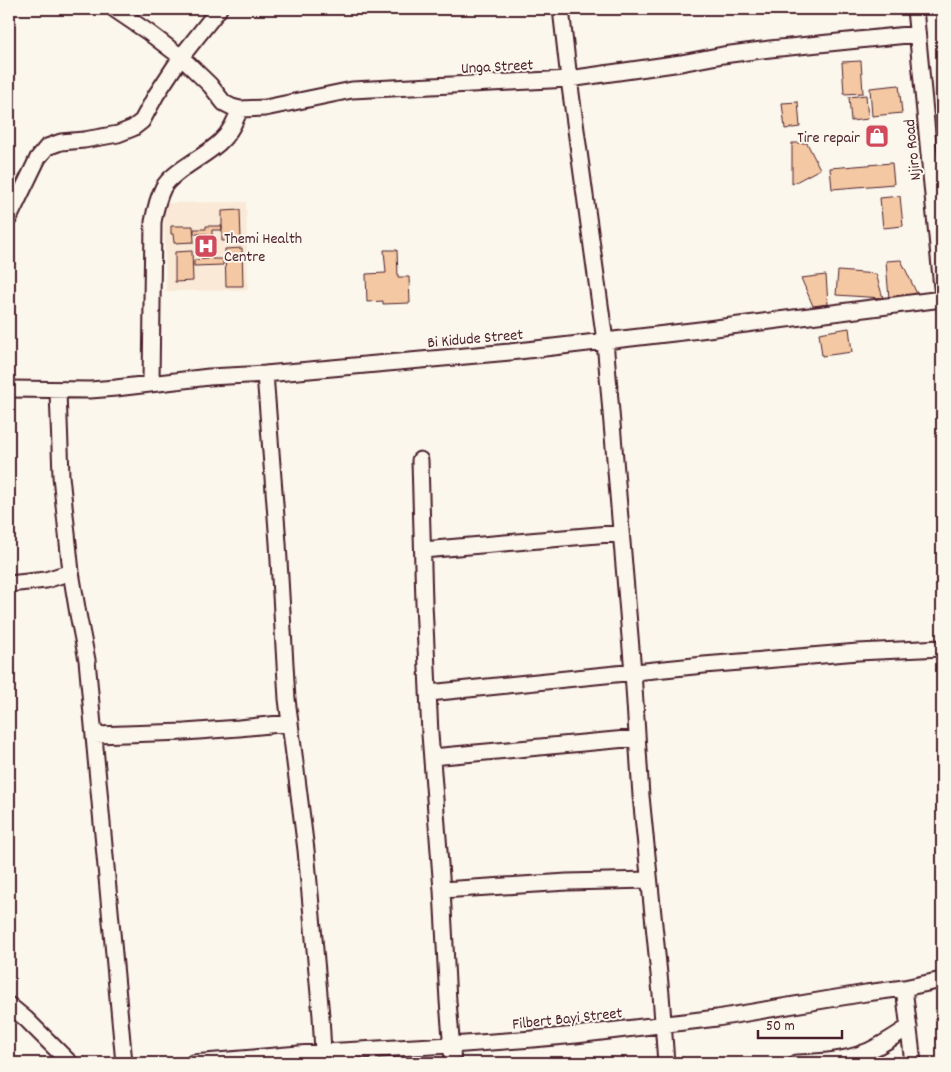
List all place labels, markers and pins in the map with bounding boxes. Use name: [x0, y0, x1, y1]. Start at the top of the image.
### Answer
shop icon: Tire repair: [864, 123, 890, 149]
place label: Tire repair: [797, 127, 860, 150]
place label: Themi Health Centre: [224, 228, 302, 269]
hospital icon: Themi Health Centre: [193, 233, 219, 259]

